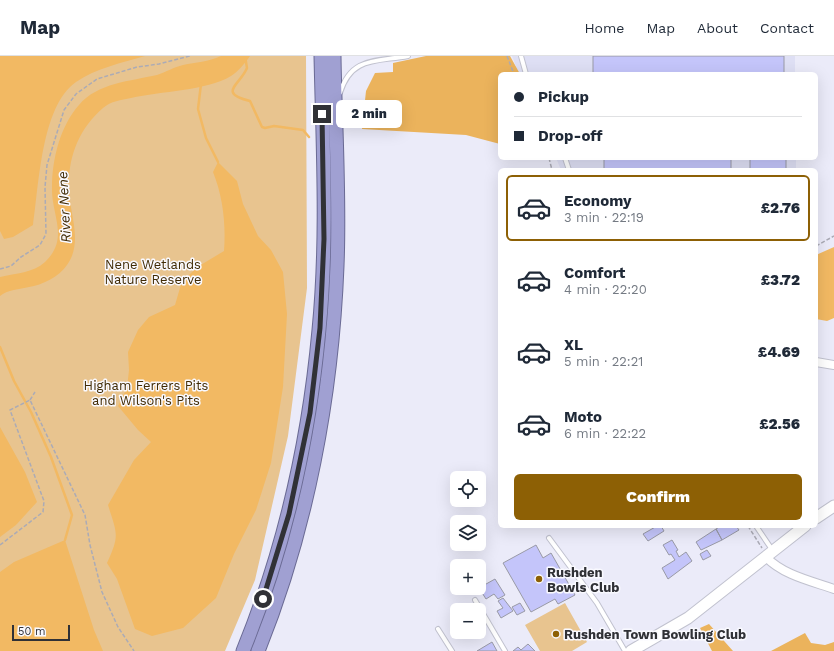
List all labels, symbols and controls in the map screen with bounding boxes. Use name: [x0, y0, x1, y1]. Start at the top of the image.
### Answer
text: Map: [20, 16, 60, 39]
text: Home: [584, 20, 624, 36]
text: Map: [646, 20, 675, 36]
text: About: [697, 20, 738, 36]
text: Contact: [760, 20, 814, 36]
text: Pickup: [538, 88, 589, 106]
callout: 2 min: [336, 100, 402, 128]
route end: [313, 105, 331, 123]
text: 2 min: [351, 106, 387, 121]
text: Drop-off: [538, 127, 603, 145]
water label: River Nene: [54, 171, 74, 243]
icon: car: [516, 190, 552, 226]
text: Economy: [564, 192, 631, 210]
text: £2.76: [761, 199, 800, 217]
text: 3 min · 22:19: [564, 210, 644, 225]
park label: Nene Wetlands Nature Reserve: [105, 257, 201, 287]
icon: car: [516, 262, 552, 298]
text: Comfort: [564, 264, 625, 282]
text: £3.72: [761, 271, 800, 289]
text: 4 min · 22:20: [564, 282, 647, 297]
icon: car: [516, 334, 552, 370]
text: XL: [564, 336, 583, 354]
text: £4.69: [758, 343, 800, 361]
text: 5 min · 22:21: [564, 354, 643, 369]
park label: Higham Ferrers Pits and Wilson's Pits: [84, 378, 209, 408]
icon: car: [516, 406, 552, 442]
text: Moto: [564, 408, 602, 426]
text: £2.56: [759, 415, 800, 433]
text: 6 min · 22:22: [564, 426, 646, 441]
map controls: [450, 471, 486, 639]
button: locate: [450, 471, 486, 507]
button: Confirm: [514, 474, 802, 520]
button: layers: [450, 515, 486, 551]
button: +: [450, 559, 486, 595]
place label: Rushden Bowls Club: [547, 565, 619, 595]
marker: Rushden Bowls Club: [534, 574, 544, 584]
route start: [254, 590, 272, 608]
button: −: [450, 603, 486, 639]
scale bar: [12, 623, 70, 642]
text: 50 m: [18, 625, 45, 638]
place label: Rushden Town Bowling Club: [564, 627, 746, 642]
marker: Rushden Town Bowling Club: [551, 629, 561, 639]

